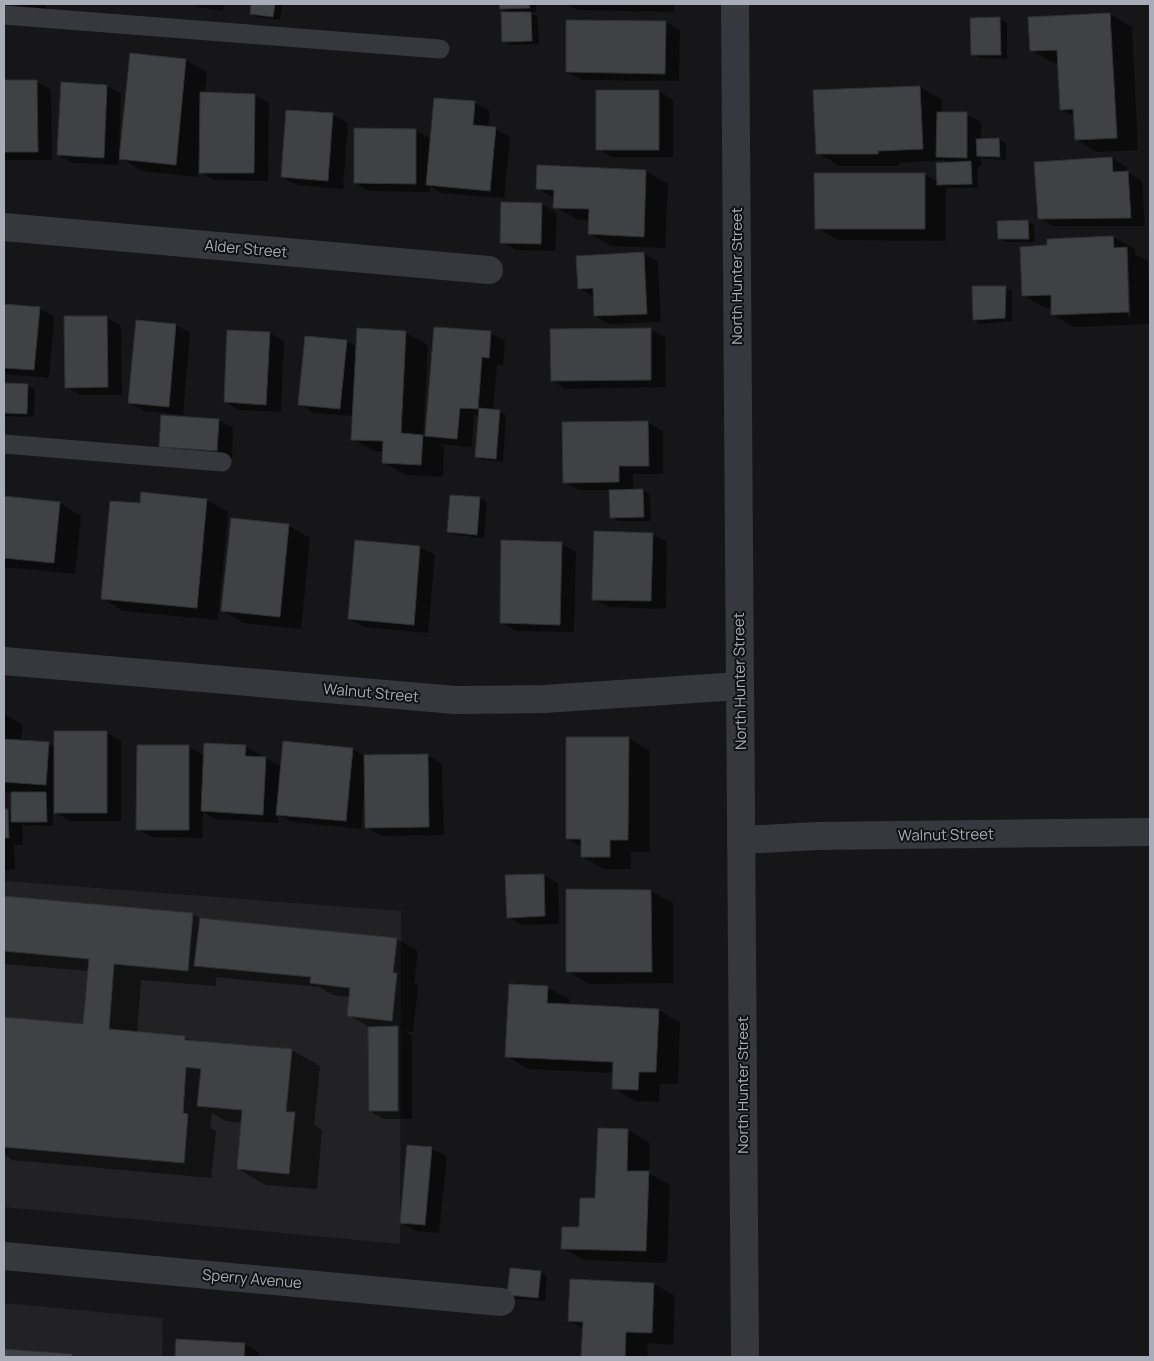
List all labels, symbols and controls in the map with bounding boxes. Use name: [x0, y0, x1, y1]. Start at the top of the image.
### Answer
street label: North Hunter Street: [726, 207, 747, 345]
street label: Alder Street: [204, 234, 288, 263]
street label: North Hunter Street: [728, 612, 751, 750]
street label: Walnut Street: [322, 678, 420, 707]
street label: Walnut Street: [898, 823, 994, 846]
street label: North Hunter Street: [732, 1016, 753, 1154]
street label: Sperry Avenue: [201, 1264, 303, 1293]

